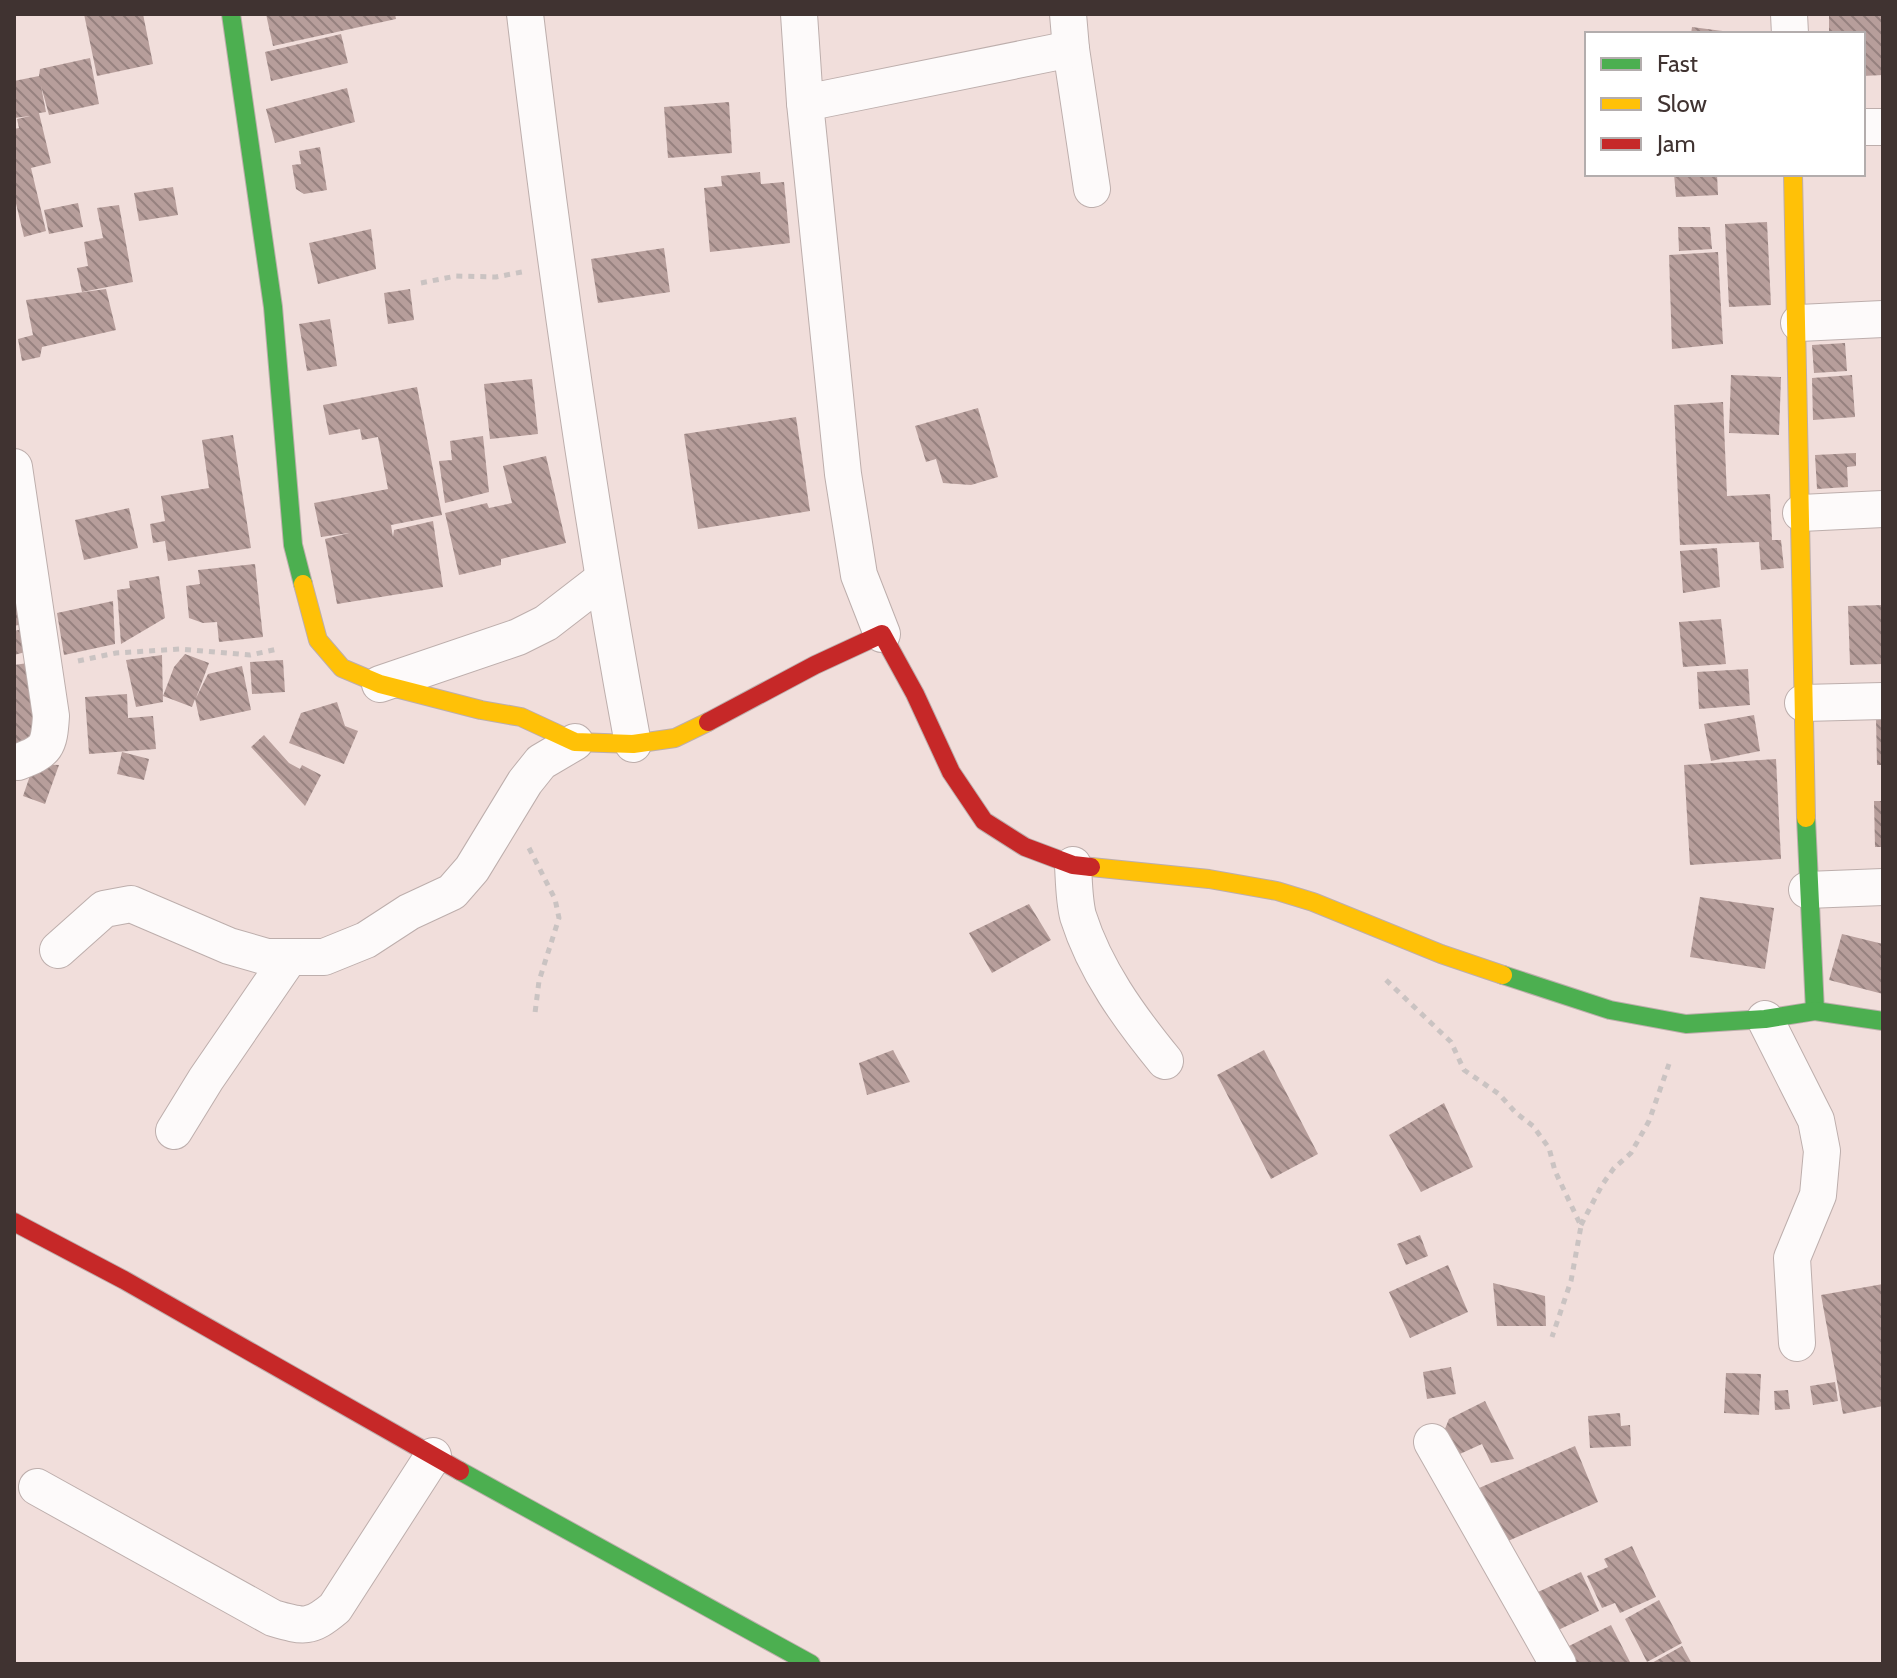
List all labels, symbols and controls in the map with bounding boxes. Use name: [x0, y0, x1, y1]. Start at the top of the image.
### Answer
legend: [1585, 32, 1865, 176]
text: Fast: [1657, 49, 1698, 78]
text: Slow: [1657, 89, 1707, 118]
text: Jam: [1656, 129, 1695, 158]

